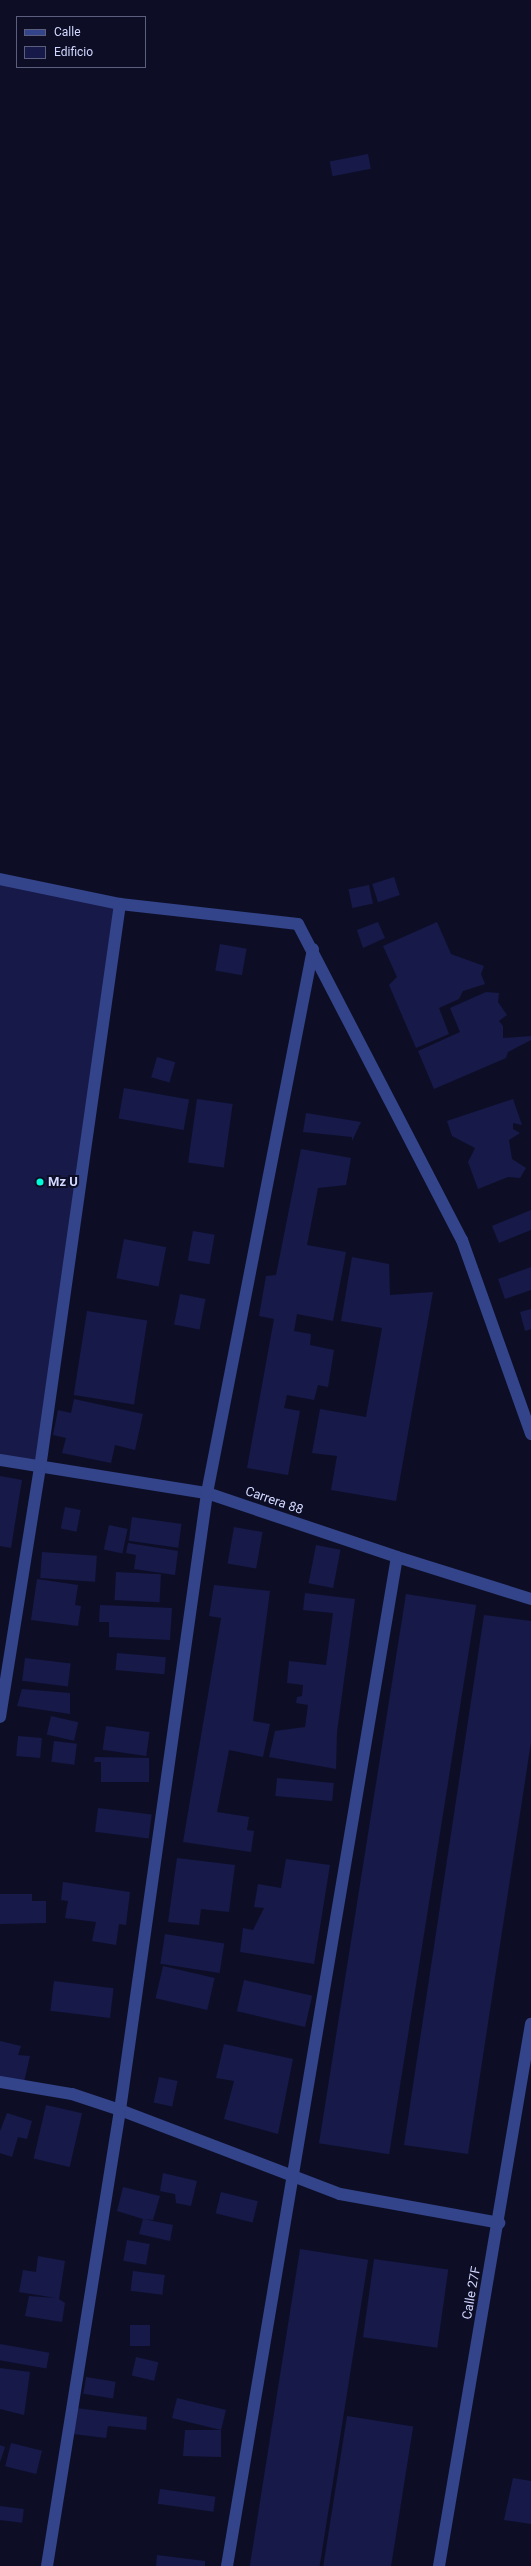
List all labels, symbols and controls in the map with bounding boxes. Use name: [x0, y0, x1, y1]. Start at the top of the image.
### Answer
legend: [16, 16, 146, 68]
text: Calle: [54, 25, 81, 39]
text: Edificio: [54, 45, 93, 59]
place label: Mz U: [48, 1174, 78, 1190]
marker: Mz U: [35, 1177, 45, 1187]
street label: Carrera 88: [243, 1484, 305, 1518]
street label: Calle 27F: [460, 2265, 484, 2321]

